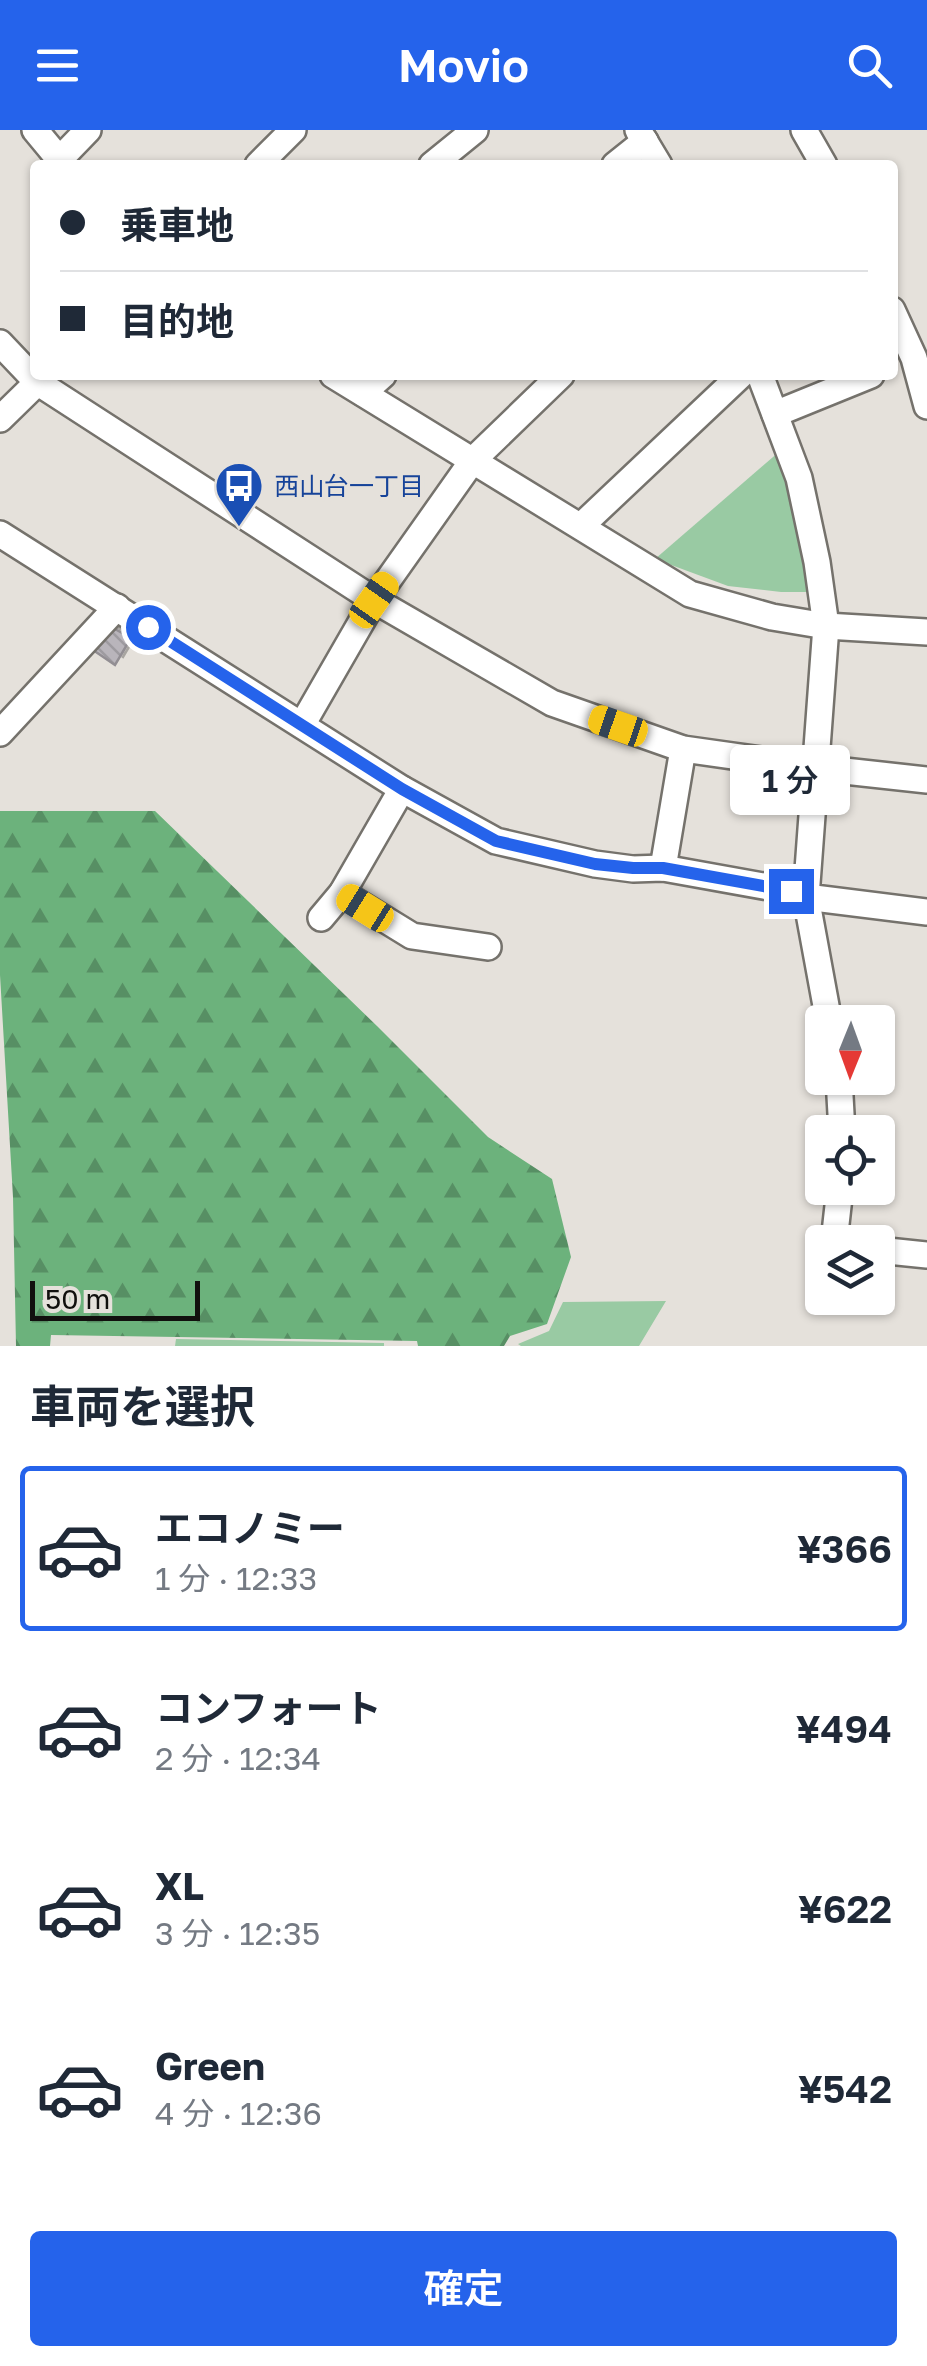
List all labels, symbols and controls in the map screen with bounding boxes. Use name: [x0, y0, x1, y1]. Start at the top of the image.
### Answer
icon: menu: [30, 38, 85, 93]
text: Movio: [398, 38, 529, 92]
icon: search: [842, 38, 897, 93]
text: 乗車地: [120, 202, 234, 247]
text: 目的地: [120, 298, 234, 343]
bus stop icon: 西山台一丁目: [213, 460, 265, 528]
place label: 西山台一丁目: [274, 470, 424, 501]
car: [345, 567, 403, 633]
route start: [126, 605, 171, 650]
car: [585, 702, 651, 750]
callout: 1 分: [731, 746, 851, 816]
text: 1 分: [762, 761, 818, 799]
route end: [769, 869, 814, 914]
car: [332, 879, 398, 937]
north arrow: [805, 1005, 895, 1095]
map controls: [805, 1005, 895, 1315]
button: locate: [805, 1115, 895, 1205]
button: layers: [805, 1225, 895, 1315]
scale bar: [30, 1276, 200, 1320]
text: 50 m: [45, 1282, 110, 1315]
text: 車両を選択: [30, 1379, 255, 1433]
icon: car: [35, 1504, 125, 1594]
text: エコノミー: [155, 1505, 345, 1550]
text: ¥366: [797, 1526, 892, 1571]
text: 1 分 · 12:33: [155, 1559, 317, 1597]
icon: car: [35, 1684, 125, 1774]
text: コンフォート: [155, 1685, 382, 1730]
text: ¥494: [796, 1706, 892, 1751]
text: 2 分 · 12:34: [155, 1739, 321, 1777]
text: XL: [155, 1863, 204, 1908]
icon: car: [35, 1864, 125, 1954]
text: ¥622: [798, 1886, 892, 1931]
text: 3 分 · 12:35: [155, 1914, 320, 1952]
text: Green: [155, 2043, 265, 2088]
icon: car: [35, 2044, 125, 2134]
text: ¥542: [798, 2066, 892, 2111]
text: 4 分 · 12:36: [155, 2094, 322, 2132]
button: 確定: [30, 2231, 897, 2346]

